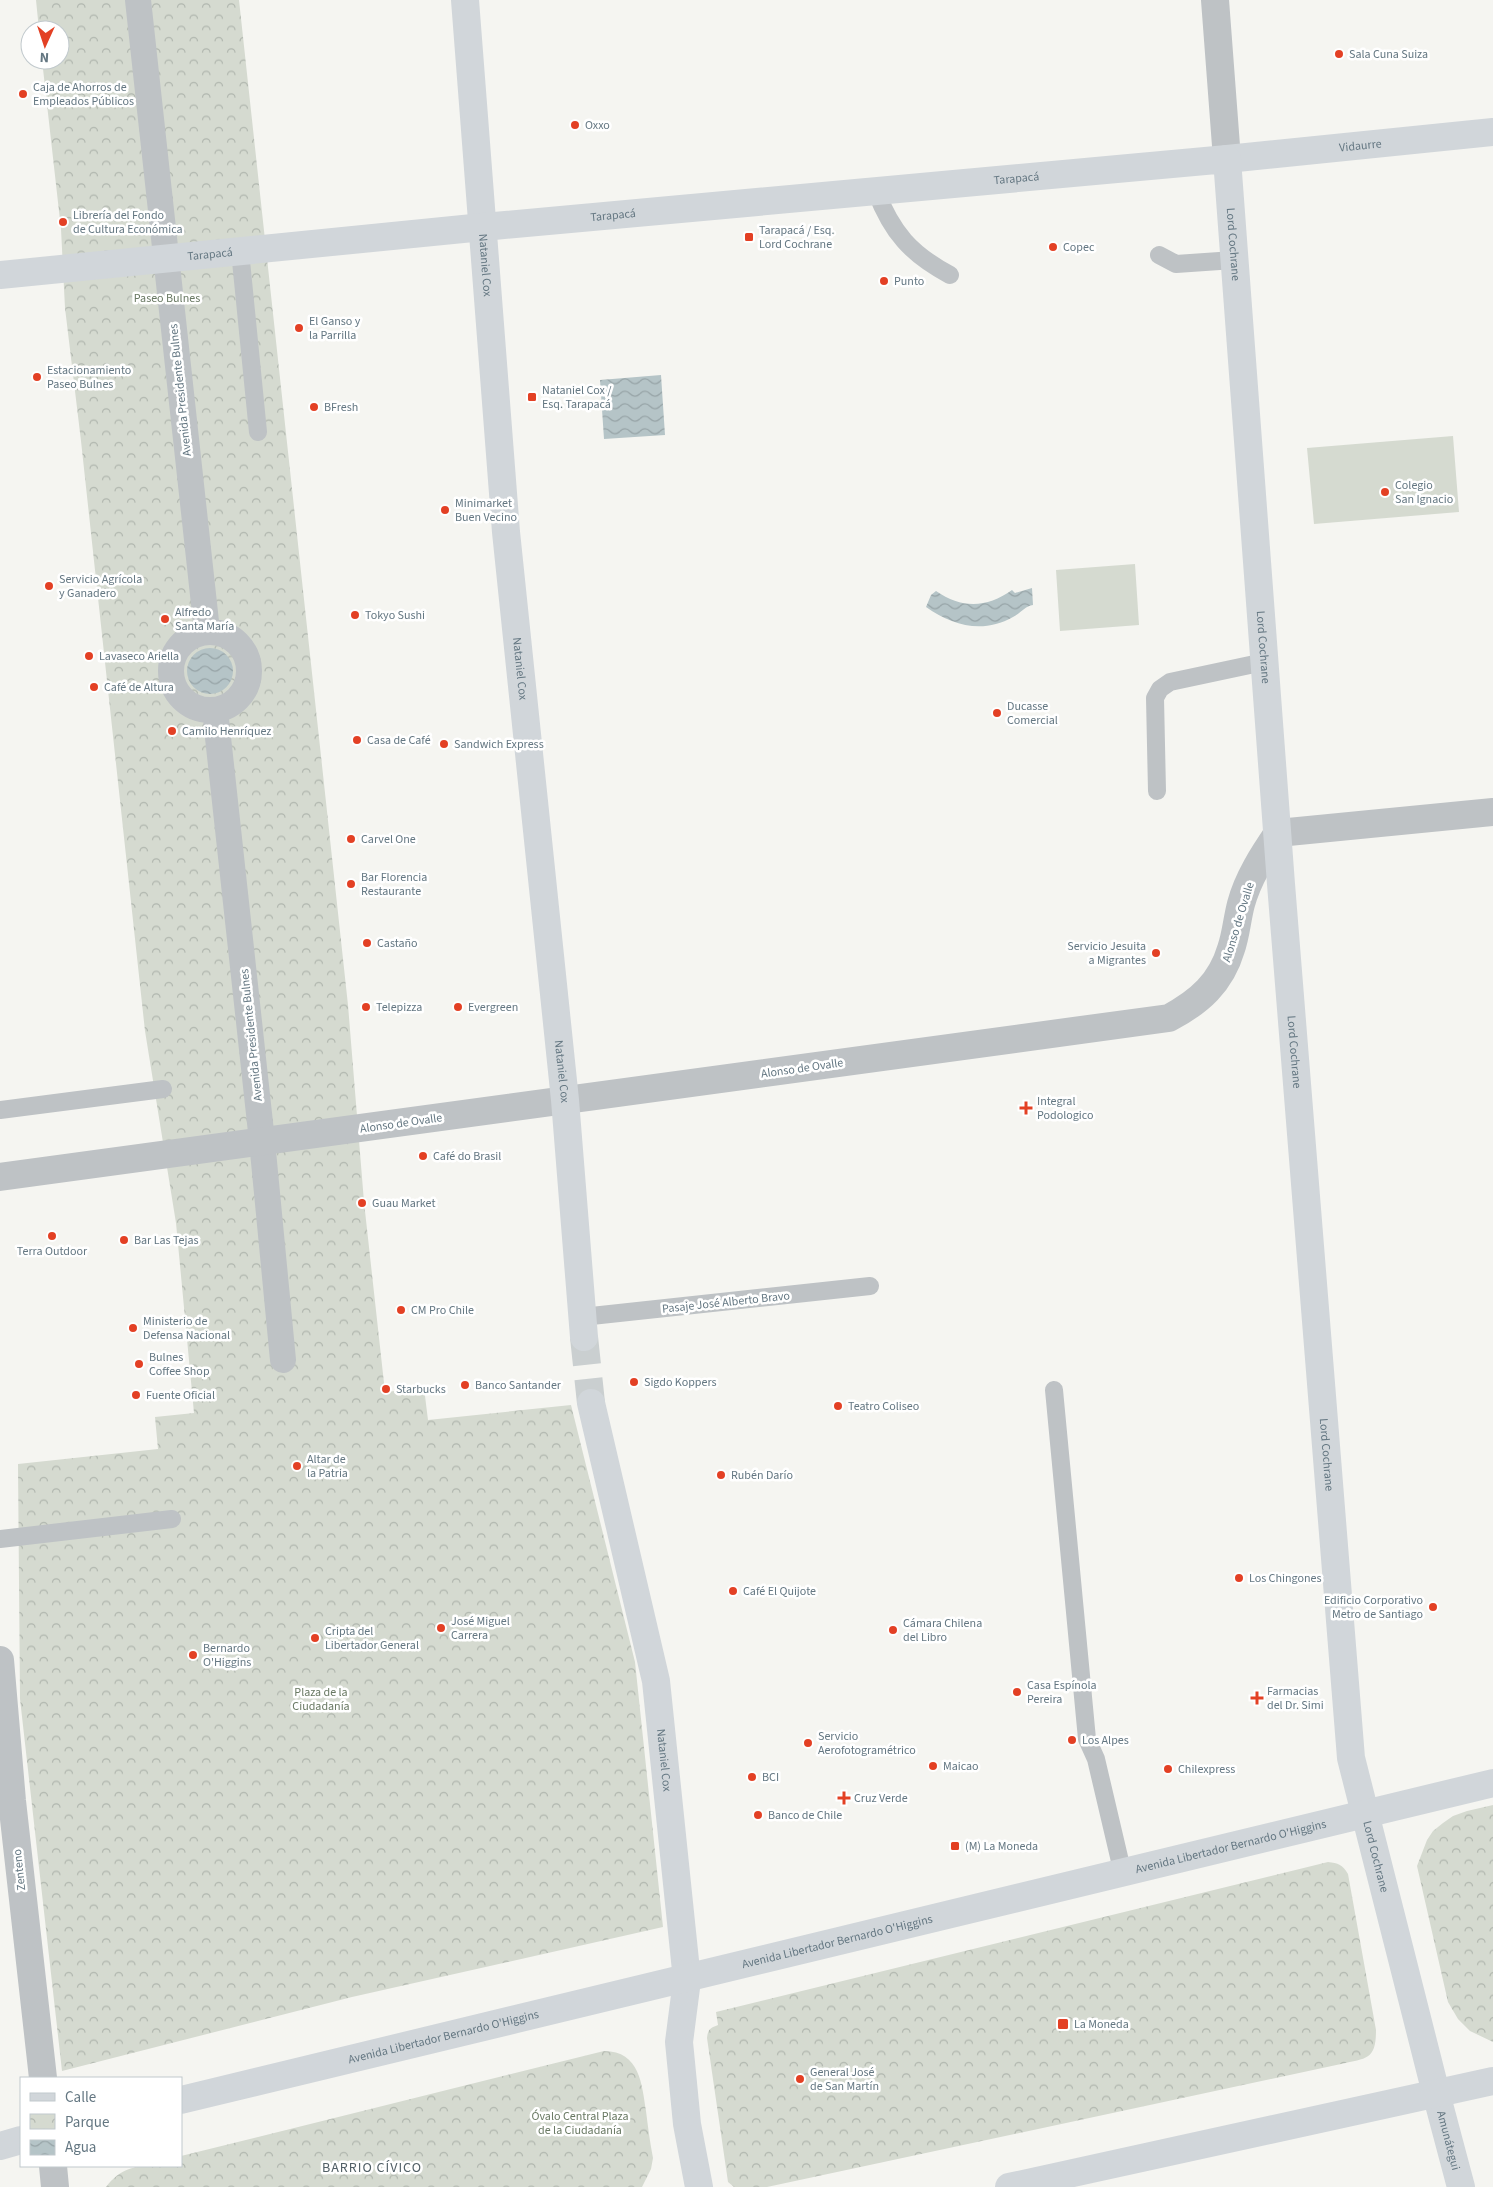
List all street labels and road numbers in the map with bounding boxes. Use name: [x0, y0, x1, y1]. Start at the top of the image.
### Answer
street label: Vidaurre: [1338, 135, 1382, 157]
street label: Tarapacá: [993, 168, 1040, 189]
street label: Tarapacá: [590, 205, 637, 226]
street label: Lord Cochrane: [1222, 207, 1244, 282]
street label: Nataniel Cox: [474, 233, 496, 298]
street label: Tarapacá: [187, 244, 234, 265]
street label: Avenida Presidente Bulnes: [165, 323, 196, 457]
street label: Lord Cochrane: [1252, 610, 1274, 684]
street label: Nataniel Cox: [508, 637, 531, 702]
street label: Alonso de Ovalle: [1218, 880, 1259, 964]
street label: Avenida Presidente Bulnes: [236, 968, 267, 1102]
street label: Lord Cochrane: [1283, 1015, 1305, 1089]
street label: Nataniel Cox: [550, 1039, 573, 1104]
street label: Alonso de Ovalle: [760, 1054, 844, 1083]
street label: Alonso de Ovalle: [359, 1109, 443, 1138]
street label: Pasaje José Alberto Bravo: [661, 1287, 791, 1318]
street label: Lord Cochrane: [1315, 1418, 1338, 1492]
street label: Nataniel Cox: [652, 1728, 675, 1793]
street label: Avenida Libertador Bernardo O'Higgins: [1134, 1816, 1328, 1878]
street label: Lord Cochrane: [1358, 1819, 1393, 1894]
street label: Zenteno: [9, 1848, 30, 1892]
street label: Avenida Libertador Bernardo O'Higgins: [740, 1911, 934, 1973]
street label: Avenida Libertador Bernardo O'Higgins: [346, 2006, 541, 2068]
street label: Amunátegui: [1432, 2109, 1464, 2172]

